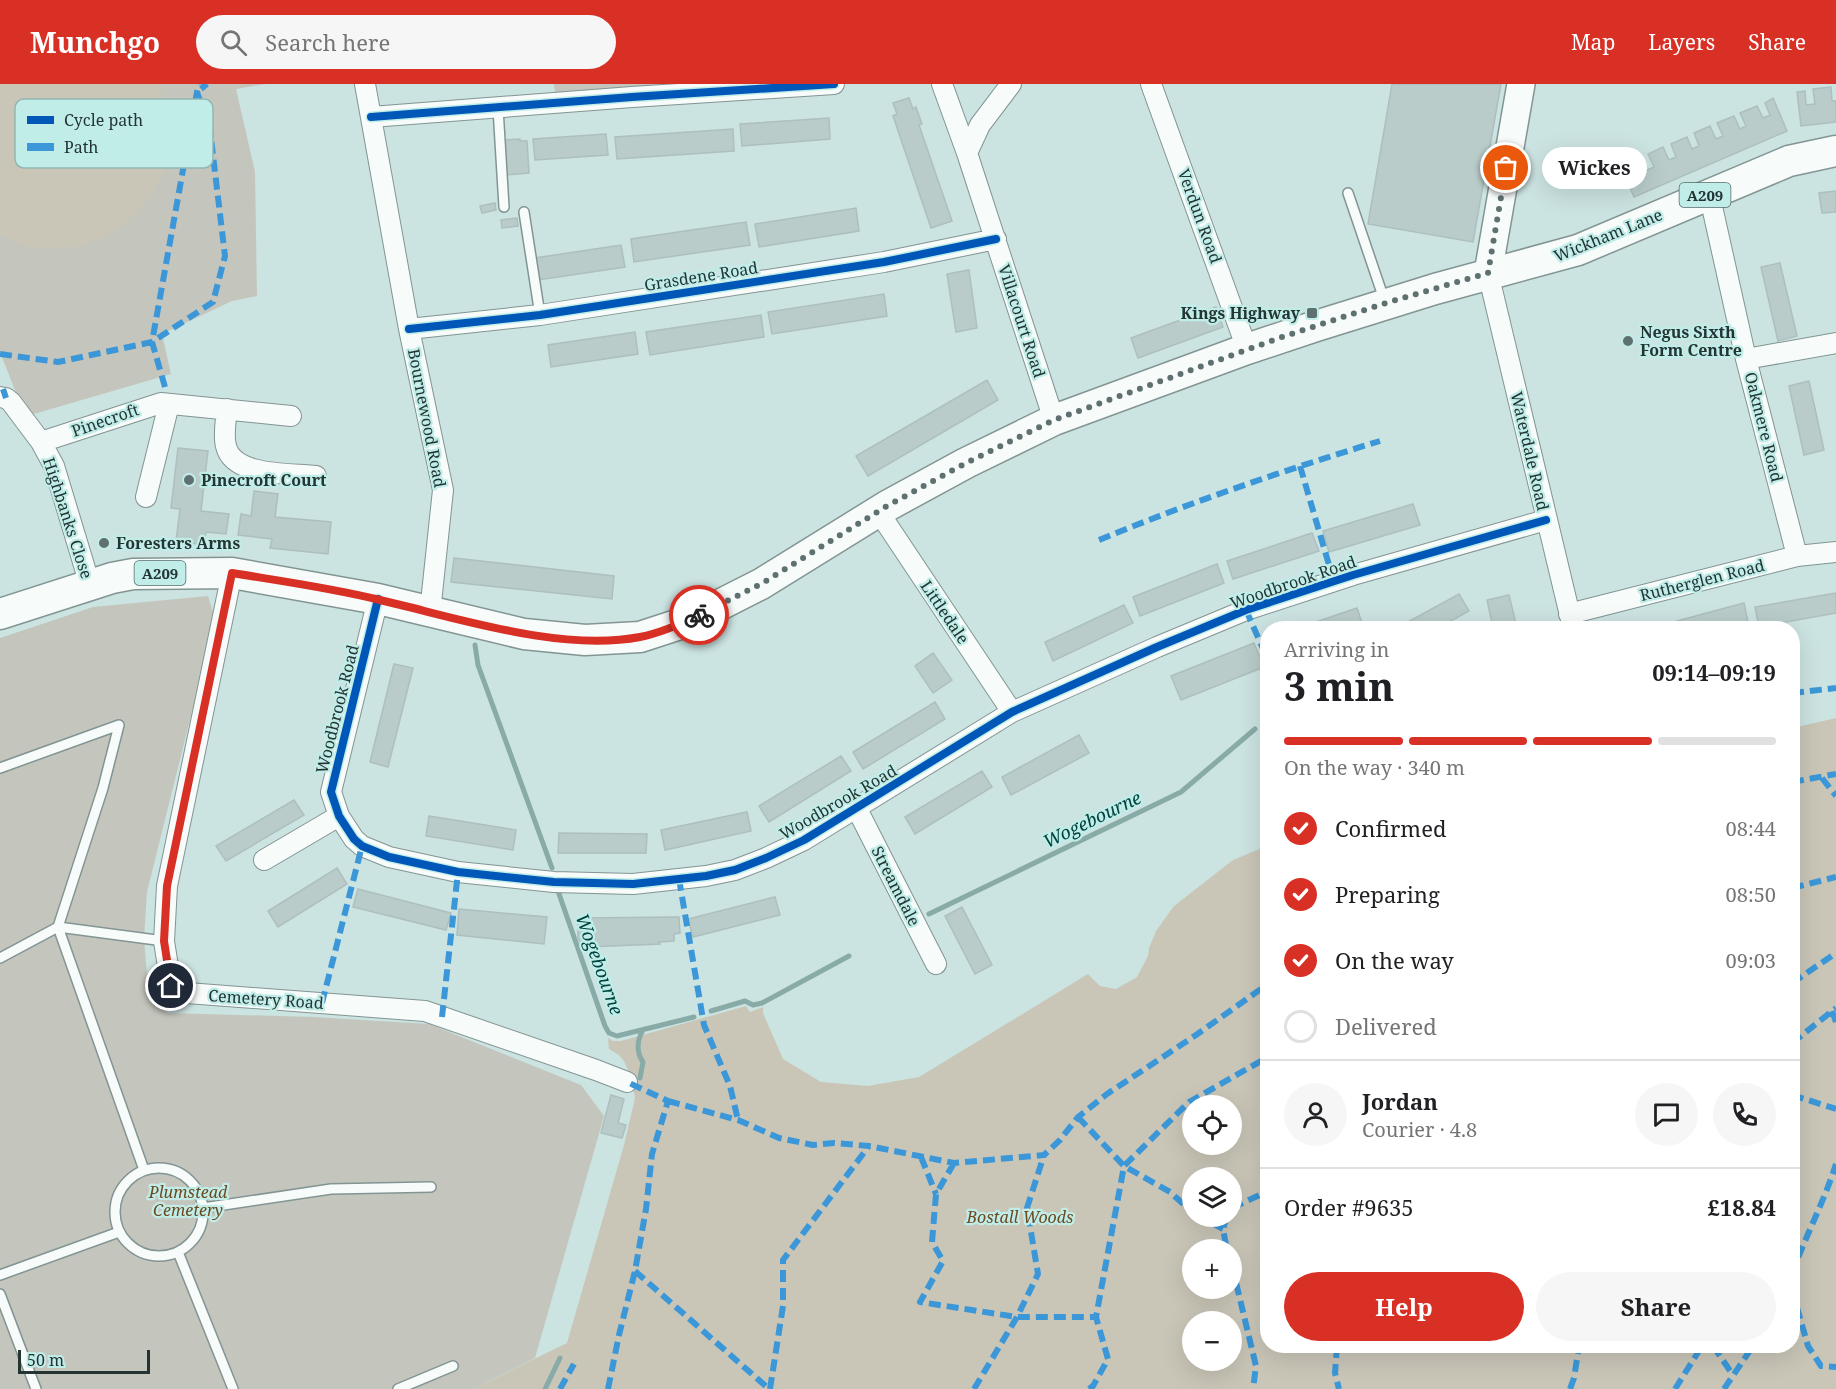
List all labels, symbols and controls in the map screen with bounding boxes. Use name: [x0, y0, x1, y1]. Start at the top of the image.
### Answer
search box: [196, 15, 616, 69]
text: Munchgo: [30, 23, 160, 61]
icon: search: [217, 26, 250, 59]
text: Search here: [265, 27, 390, 57]
text: Map: [1571, 28, 1615, 56]
text: Layers: [1648, 28, 1715, 56]
text: Share: [1748, 28, 1806, 56]
legend: [15, 99, 213, 168]
text: Cycle path: [64, 109, 143, 131]
text: Path: [64, 136, 98, 158]
pin: [1480, 142, 1531, 193]
callout: Wickes: [1542, 147, 1647, 189]
icon: bag: [1489, 151, 1522, 184]
text: Wickes: [1558, 154, 1631, 181]
street label: Verdun Road: [1173, 166, 1227, 266]
road number: A209: [1680, 183, 1730, 207]
street label: Wickham Lane: [1550, 203, 1666, 267]
street label: Grasdene Road: [643, 256, 760, 296]
street label: Villacourt Road: [993, 261, 1051, 381]
place label: Kings Highway: [1181, 302, 1301, 324]
marker: Kings Highway: [1305, 306, 1319, 320]
place label: Negus Sixth Form Centre: [1640, 321, 1742, 361]
marker: Negus Sixth Form Centre: [1621, 334, 1635, 348]
street label: Bournewood Road: [403, 347, 451, 490]
street label: Oakmere Road: [1740, 370, 1788, 485]
street label: Waterdale Road: [1506, 389, 1554, 513]
street label: Pinecroft: [68, 398, 142, 442]
street label: Highbanks Close: [38, 455, 98, 581]
place label: Pinecroft Court: [201, 469, 327, 491]
marker: Pinecroft Court: [182, 473, 196, 487]
place label: Foresters Arms: [116, 532, 240, 554]
marker: Foresters Arms: [97, 536, 111, 550]
street label: Woodbrook Road: [1227, 550, 1359, 614]
street label: Rutherglen Road: [1637, 554, 1767, 606]
road number: A209: [134, 561, 186, 585]
street label: Littledale: [916, 576, 974, 648]
courier: [669, 585, 729, 645]
icon: bike: [683, 599, 716, 632]
text: Arriving in: [1284, 636, 1389, 663]
street label: Woodbrook Road: [310, 642, 364, 776]
text: 09:14–09:19: [1652, 657, 1776, 687]
text: 3 min: [1284, 659, 1394, 712]
text: On the way · 340 m: [1284, 754, 1465, 781]
street label: Woodbrook Road: [775, 759, 901, 845]
water label: Wogebourne: [1039, 785, 1145, 853]
icon: check: [1284, 812, 1317, 845]
text: Confirmed: [1335, 813, 1446, 843]
text: 08:44: [1726, 815, 1776, 842]
street label: Streamdale: [866, 842, 926, 930]
icon: check: [1284, 878, 1317, 911]
text: Preparing: [1335, 879, 1440, 909]
text: 08:50: [1726, 881, 1776, 908]
water label: Wogebourne: [571, 910, 629, 1018]
icon: check: [1284, 944, 1317, 977]
text: On the way: [1335, 945, 1454, 975]
text: 09:03: [1726, 947, 1776, 974]
pin: [145, 960, 196, 1011]
icon: home: [154, 969, 187, 1002]
street label: Cemetery Road: [208, 984, 325, 1014]
text: Delivered: [1335, 1011, 1437, 1041]
button: person: [1284, 1083, 1347, 1146]
button: chat: [1635, 1083, 1698, 1146]
button: phone: [1713, 1083, 1776, 1146]
text: Jordan: [1362, 1086, 1438, 1116]
map controls: [1182, 1095, 1242, 1371]
button: locate: [1182, 1095, 1242, 1155]
text: Courier · 4.8: [1362, 1116, 1477, 1143]
button: layers: [1182, 1167, 1242, 1227]
park label: Plumstead Cemetery: [148, 1181, 228, 1221]
text: Order #9635: [1284, 1192, 1414, 1222]
text: £18.84: [1708, 1192, 1776, 1222]
park label: Bostall Woods: [966, 1206, 1073, 1228]
button: +: [1182, 1239, 1242, 1299]
button: Help: [1284, 1272, 1524, 1341]
button: Share: [1536, 1272, 1776, 1341]
button: −: [1182, 1311, 1242, 1371]
scale bar: [18, 1347, 150, 1374]
text: 50 m: [27, 1349, 64, 1371]

